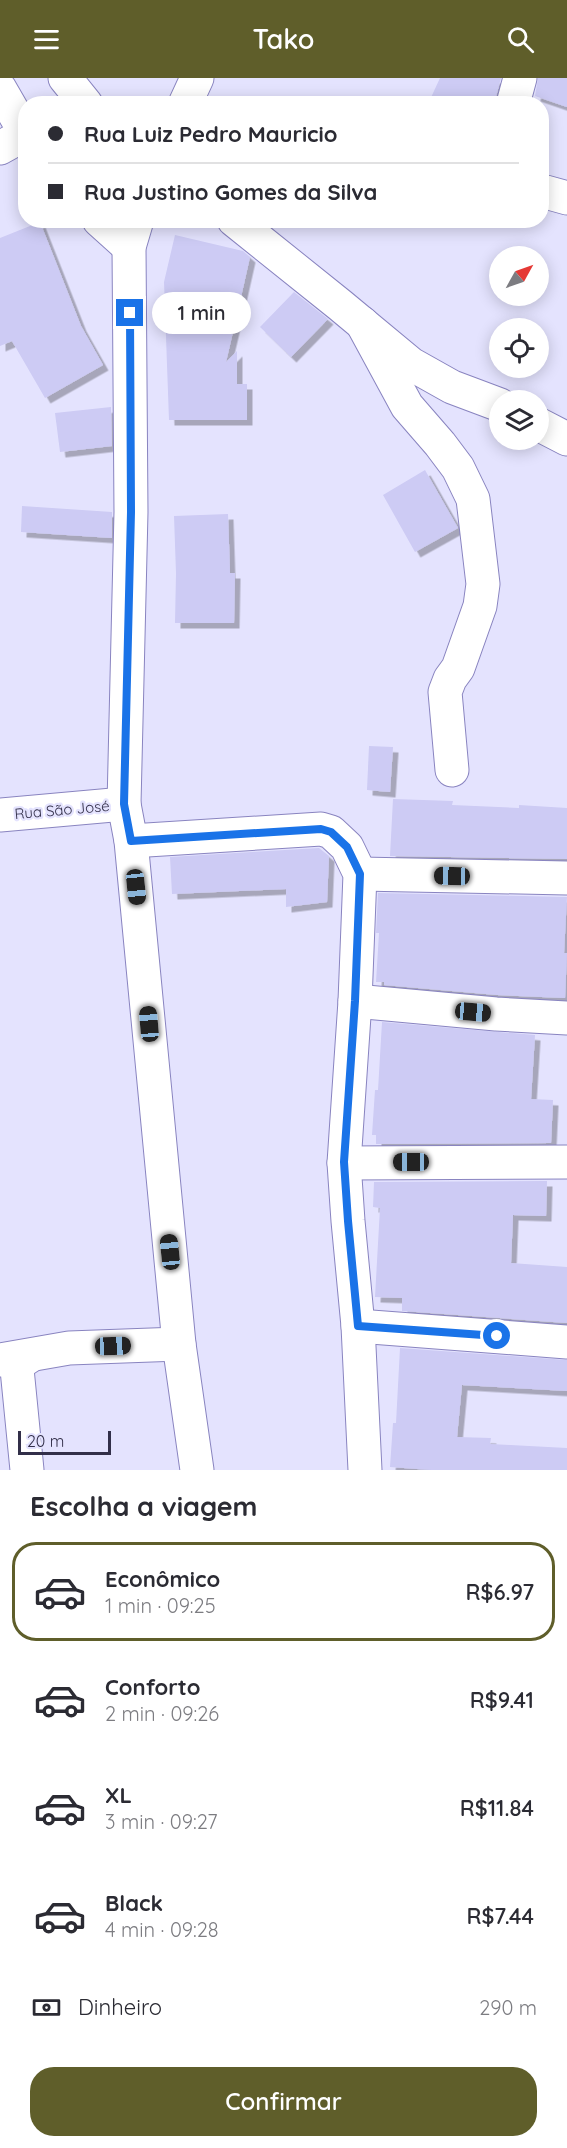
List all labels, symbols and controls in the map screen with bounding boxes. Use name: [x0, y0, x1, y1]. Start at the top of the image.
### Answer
text: Tako: [253, 22, 314, 56]
icon: menu: [30, 23, 63, 56]
icon: search: [504, 23, 537, 56]
text: Rua Luiz Pedro Mauricio: [84, 120, 338, 148]
text: Rua Justino Gomes da Silva: [84, 178, 377, 206]
north arrow: [489, 246, 549, 306]
map controls: [489, 246, 549, 450]
callout: 1 min: [151, 292, 250, 334]
route end: [116, 299, 143, 326]
text: 1 min: [178, 300, 225, 325]
button: locate: [489, 318, 549, 378]
button: layers: [489, 390, 549, 450]
street label: Rua São José: [14, 796, 110, 823]
car: [434, 867, 470, 885]
car: [125, 868, 147, 906]
car: [454, 1001, 492, 1023]
car: [138, 1005, 160, 1043]
car: [393, 1153, 429, 1171]
car: [159, 1233, 181, 1271]
route start: [483, 1322, 510, 1349]
car: [95, 1336, 131, 1356]
scale bar: [18, 1428, 111, 1456]
text: 20 m: [27, 1431, 64, 1451]
text: Escolha a viagem: [30, 1489, 258, 1523]
icon: car: [33, 1565, 87, 1619]
text: Econômico: [105, 1565, 220, 1593]
text: R$6.97: [466, 1578, 534, 1606]
text: 1 min · 09:25: [105, 1593, 216, 1618]
icon: car: [33, 1673, 87, 1727]
text: Conforto: [105, 1673, 200, 1701]
text: R$9.41: [470, 1686, 534, 1714]
text: 2 min · 09:26: [105, 1701, 219, 1726]
icon: car: [33, 1781, 87, 1835]
text: XL: [105, 1781, 132, 1809]
text: R$11.84: [460, 1794, 534, 1822]
text: 3 min · 09:27: [105, 1809, 218, 1834]
icon: car: [33, 1889, 87, 1943]
text: Black: [105, 1889, 163, 1917]
text: R$7.44: [467, 1902, 534, 1930]
text: 4 min · 09:28: [105, 1917, 219, 1942]
icon: cash: [30, 1991, 63, 2024]
text: Dinheiro: [78, 1993, 162, 2021]
text: 290 m: [479, 1995, 537, 2020]
button: Confirmar: [30, 2067, 537, 2136]

